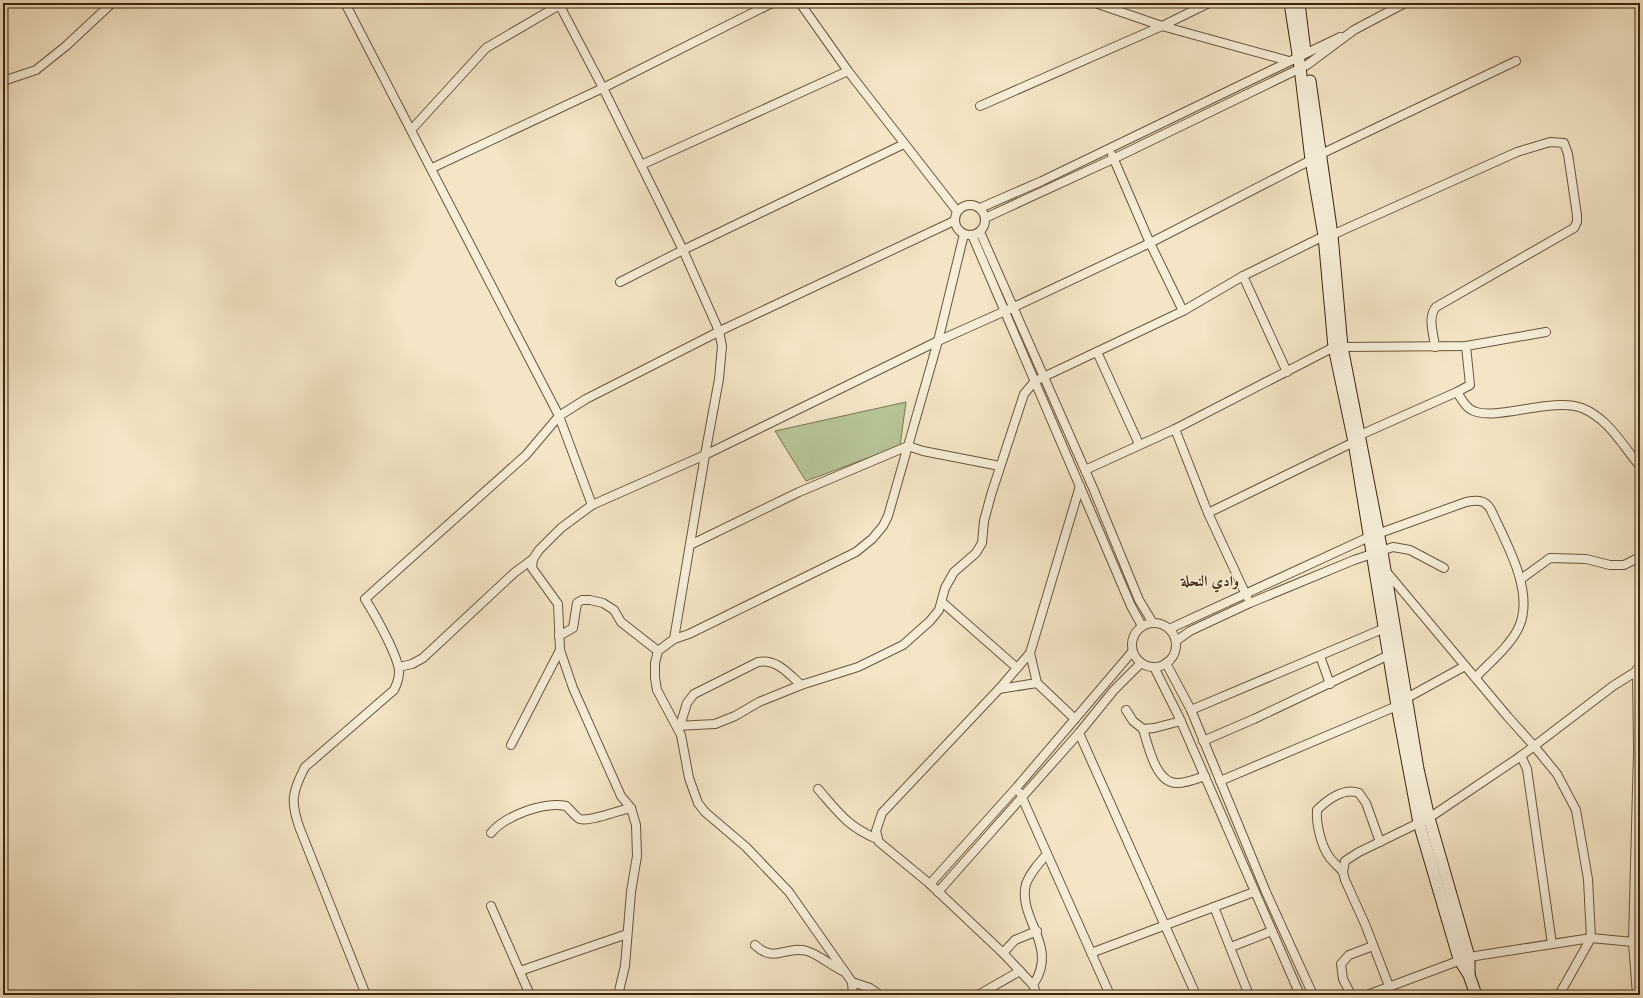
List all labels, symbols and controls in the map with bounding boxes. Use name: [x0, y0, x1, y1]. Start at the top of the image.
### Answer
district label: وادي النحلة: [1180, 571, 1239, 593]

